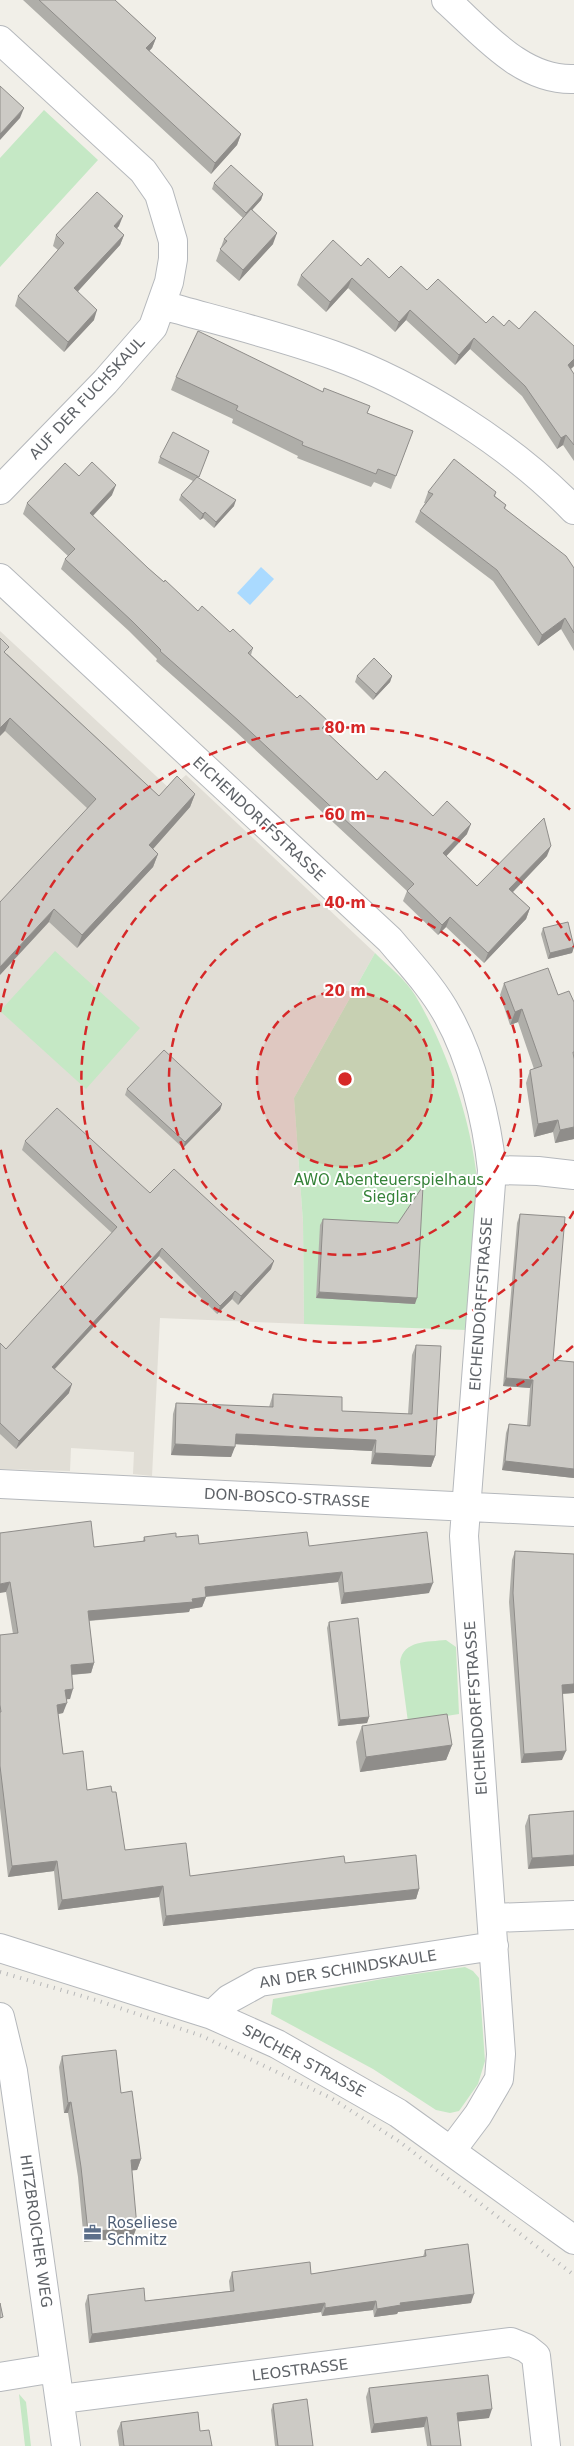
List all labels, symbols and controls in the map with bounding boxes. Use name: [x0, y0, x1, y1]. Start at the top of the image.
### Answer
street label: AUF DER FUCHSKAUL: [26, 333, 149, 463]
text: 80 m: [324, 719, 366, 737]
street label: EICHENDORFFSTRASSE: [189, 753, 329, 885]
text: 60 m: [324, 806, 366, 824]
text: 40 m: [324, 894, 366, 912]
text: 20 m: [324, 982, 366, 1000]
centre of rings: [336, 1070, 354, 1088]
park label: AWO Abenteuerspielhaus Sieglar: [294, 1171, 484, 1206]
street label: EICHENDORFFSTRASSE: [466, 1216, 496, 1392]
street label: DON-BOSCO-STRASSE: [204, 1485, 370, 1511]
street label: EICHENDORFFSTRASSE: [461, 1620, 491, 1796]
street label: AN DER SCHINDSKAULE: [258, 1946, 438, 1992]
street label: SPICHER STRASSE: [239, 2021, 369, 2101]
street label: HITZBROICHER WEG: [16, 2153, 56, 2309]
place label: Roseliese Schmitz: [107, 2214, 178, 2249]
office icon: Roseliese Schmitz: [83, 2222, 103, 2242]
street label: LEOSTRASSE: [251, 2355, 349, 2385]

